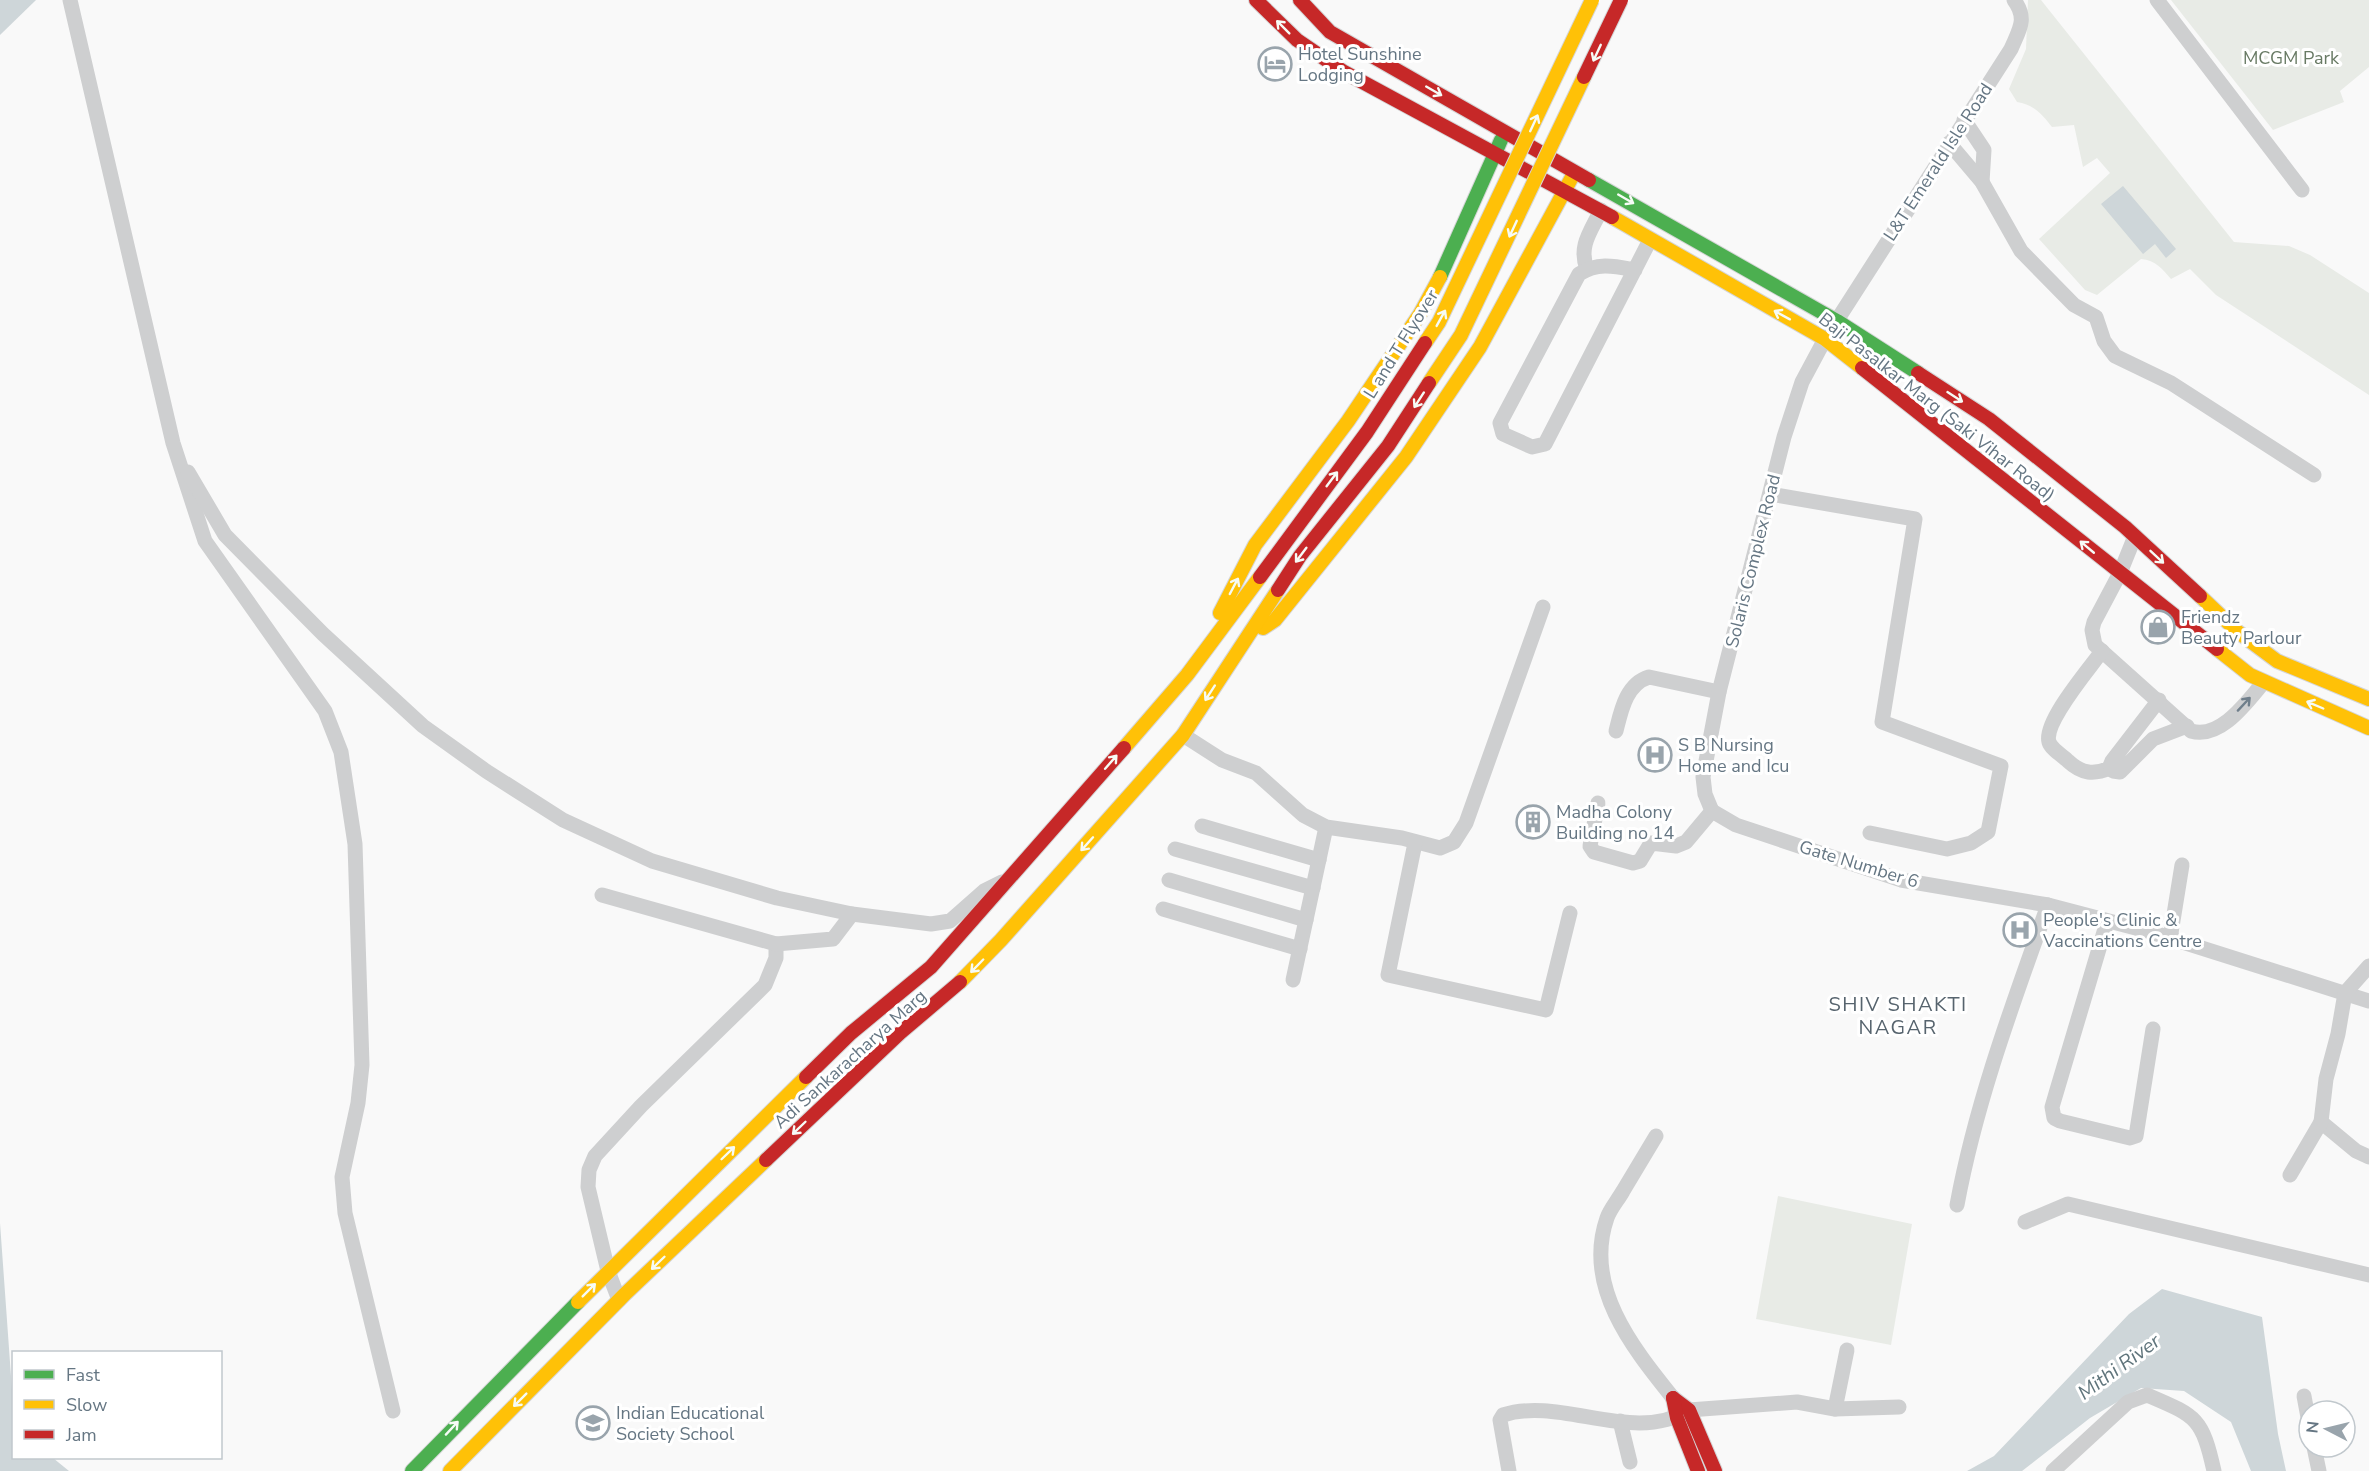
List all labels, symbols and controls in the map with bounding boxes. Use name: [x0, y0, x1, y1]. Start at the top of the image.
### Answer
one-way arrow: [1276, 19, 1291, 34]
place label: Hotel Sunshine Lodging: [1298, 42, 1422, 87]
one-way arrow: [1590, 44, 1602, 62]
hotel icon: Hotel Sunshine Lodging: [1257, 46, 1293, 82]
park label: MCGM Park: [2243, 46, 2340, 70]
street label: L&T Emerald Isle Road: [1878, 79, 1998, 245]
one-way arrow: [1425, 85, 1442, 97]
one-way arrow: [1529, 115, 1541, 133]
one-way arrow: [1617, 194, 1634, 206]
one-way arrow: [1506, 220, 1518, 238]
street label: L and T Flyover: [1358, 285, 1444, 403]
street label: Baji Pasalkar Marg (Saki Vihar Road): [1814, 307, 2060, 507]
one-way arrow: [1774, 308, 1791, 320]
one-way arrow: [1435, 310, 1447, 327]
one-way arrow: [1413, 391, 1425, 408]
one-way arrow: [1946, 391, 1963, 403]
one-way arrow: [1326, 472, 1338, 488]
street label: Solaris Complex Road: [1720, 472, 1786, 650]
one-way arrow: [2080, 540, 2095, 554]
one-way arrow: [1295, 547, 1308, 563]
one-way arrow: [2149, 550, 2164, 564]
one-way arrow: [1228, 578, 1240, 595]
place label: Friendz Beauty Parlour: [2181, 605, 2302, 650]
shop icon: Friendz Beauty Parlour: [2140, 609, 2176, 645]
one-way arrow: [1204, 685, 1216, 701]
one-way arrow: [2237, 696, 2251, 711]
one-way arrow: [2306, 699, 2325, 710]
place label: S B Nursing Home and Icu: [1678, 733, 1789, 778]
hospital icon: S B Nursing Home and Icu: [1637, 737, 1673, 773]
one-way arrow: [1105, 754, 1118, 770]
place label: Madha Colony Building no 14: [1556, 800, 1674, 845]
building icon: Madha Colony Building no 14: [1515, 804, 1551, 840]
street label: Gate Number 6: [1796, 834, 1922, 894]
one-way arrow: [1080, 836, 1094, 851]
place label: People's Clinic & Vaccinations Centre: [2042, 908, 2202, 953]
hospital icon: People's Clinic & Vaccinations Centre: [2002, 912, 2038, 948]
one-way arrow: [969, 958, 984, 973]
street label: Adi Sankaracharya Marg: [769, 984, 931, 1134]
district label: SHIV SHAKTI NAGAR: [1828, 991, 1968, 1041]
one-way arrow: [792, 1121, 807, 1136]
one-way arrow: [721, 1146, 736, 1161]
one-way arrow: [651, 1256, 666, 1270]
one-way arrow: [582, 1282, 596, 1297]
water label: Mithi River: [2072, 1327, 2166, 1406]
legend: [12, 1351, 222, 1459]
text: Fast: [66, 1363, 101, 1387]
text: Slow: [66, 1393, 107, 1417]
one-way arrow: [512, 1393, 527, 1408]
north arrow: [2297, 1399, 2357, 1459]
place label: Indian Educational Society School: [616, 1401, 765, 1446]
school or university icon: Indian Educational Society School: [575, 1405, 611, 1441]
text: N: [2301, 1420, 2325, 1435]
one-way arrow: [444, 1421, 459, 1436]
text: Jam: [65, 1423, 97, 1447]

